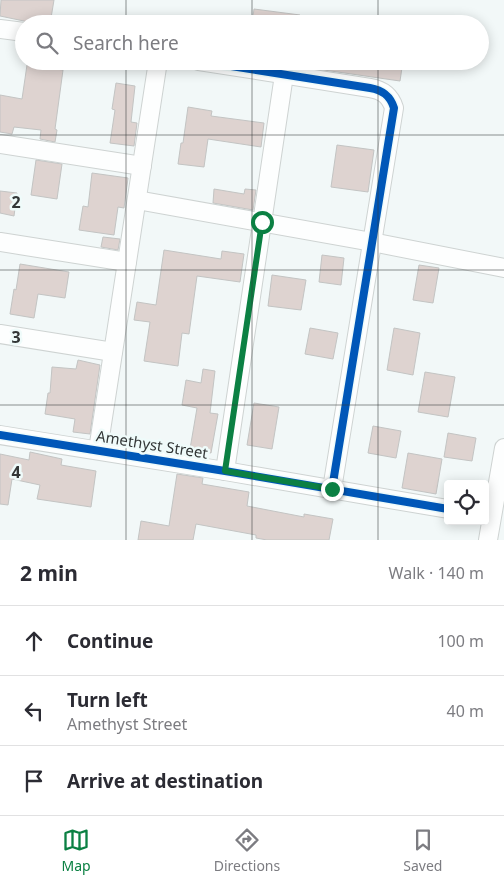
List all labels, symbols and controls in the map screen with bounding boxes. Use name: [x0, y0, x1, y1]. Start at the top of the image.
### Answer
search box: [15, 15, 489, 70]
icon: search: [33, 29, 61, 57]
text: Search here: [73, 30, 179, 56]
text: 2: [11, 191, 21, 213]
route start: [251, 211, 274, 234]
text: 3: [11, 326, 21, 348]
street label: Amethyst Street: [95, 425, 210, 463]
text: 4: [11, 461, 21, 483]
route end: [321, 478, 344, 501]
map controls: [444, 480, 489, 525]
button: locate: [444, 480, 489, 525]
text: 2 min: [20, 559, 78, 587]
text: Walk · 140 m: [389, 562, 484, 584]
icon: ahead: [20, 627, 48, 655]
text: Continue: [67, 628, 153, 654]
text: 100 m: [437, 630, 484, 652]
text: Turn left: [67, 687, 148, 713]
icon: left: [20, 697, 48, 725]
text: 40 m: [447, 700, 484, 722]
text: Amethyst Street: [67, 713, 187, 735]
icon: arrive: [20, 767, 48, 795]
text: Arrive at destination: [67, 768, 263, 794]
tab: Map: [62, 826, 91, 875]
tab: Directions: [214, 826, 280, 875]
tab: Saved: [403, 826, 442, 875]

